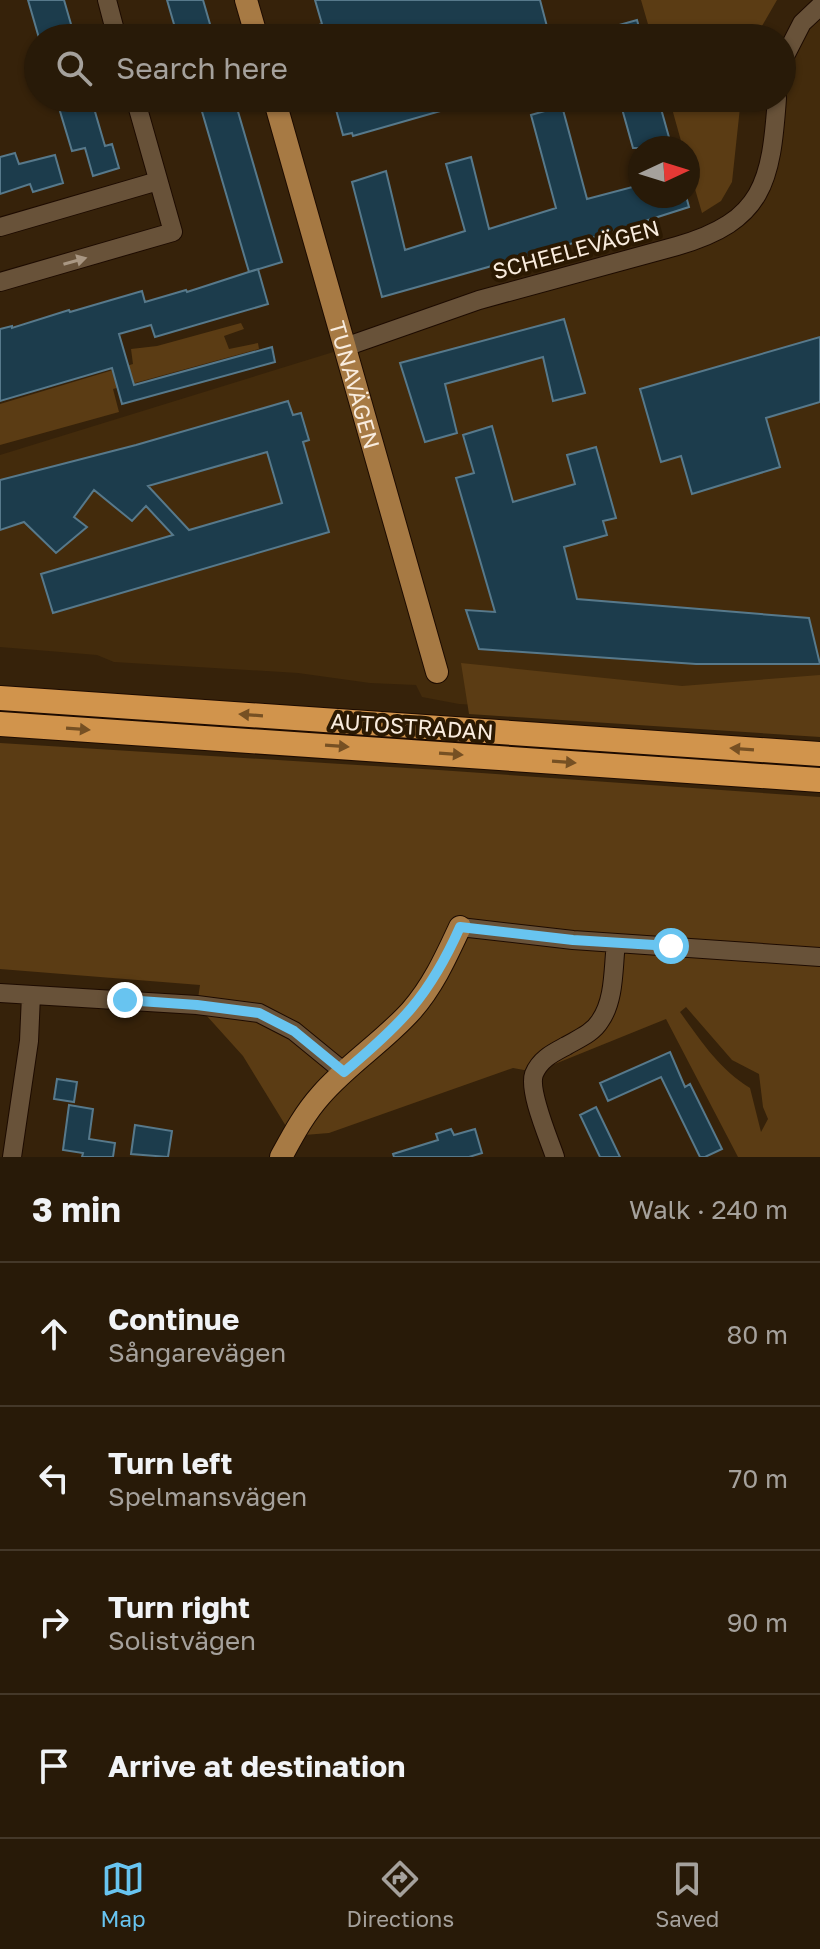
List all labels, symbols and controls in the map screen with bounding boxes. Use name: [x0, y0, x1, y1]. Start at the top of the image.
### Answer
search box: [24, 24, 796, 112]
icon: search: [52, 46, 96, 90]
text: Search here: [116, 50, 288, 86]
north arrow: [628, 136, 700, 208]
street label: SCHEELEVÄGEN: [490, 214, 662, 284]
one-way arrow: [63, 254, 87, 267]
street label: TUNAVÄGEN: [324, 318, 386, 452]
street label: AUTOSTRADAN: [330, 707, 494, 745]
one-way arrow: [239, 708, 264, 721]
one-way arrow: [66, 723, 91, 736]
one-way arrow: [325, 740, 350, 753]
one-way arrow: [729, 742, 754, 755]
one-way arrow: [439, 748, 464, 761]
one-way arrow: [552, 756, 577, 769]
route start: [653, 928, 689, 964]
route end: [107, 982, 143, 1018]
text: 3 min: [32, 1189, 121, 1229]
text: Walk · 240 m: [629, 1194, 788, 1225]
text: Continue: [108, 1301, 239, 1337]
icon: ahead: [32, 1312, 76, 1356]
text: 80 m: [727, 1319, 788, 1350]
text: Sångarevägen: [108, 1337, 286, 1368]
text: Turn left: [108, 1445, 233, 1481]
icon: left: [32, 1456, 76, 1500]
text: 70 m: [729, 1463, 788, 1494]
text: Spelmansvägen: [108, 1481, 307, 1512]
text: Turn right: [108, 1589, 250, 1625]
icon: right: [32, 1600, 76, 1644]
text: 90 m: [727, 1607, 788, 1638]
text: Solistvägen: [108, 1625, 256, 1656]
icon: arrive: [32, 1744, 76, 1788]
text: Arrive at destination: [108, 1748, 405, 1784]
tab: Map: [101, 1857, 145, 1932]
tab: Directions: [347, 1857, 454, 1932]
tab: Saved: [655, 1857, 719, 1932]

